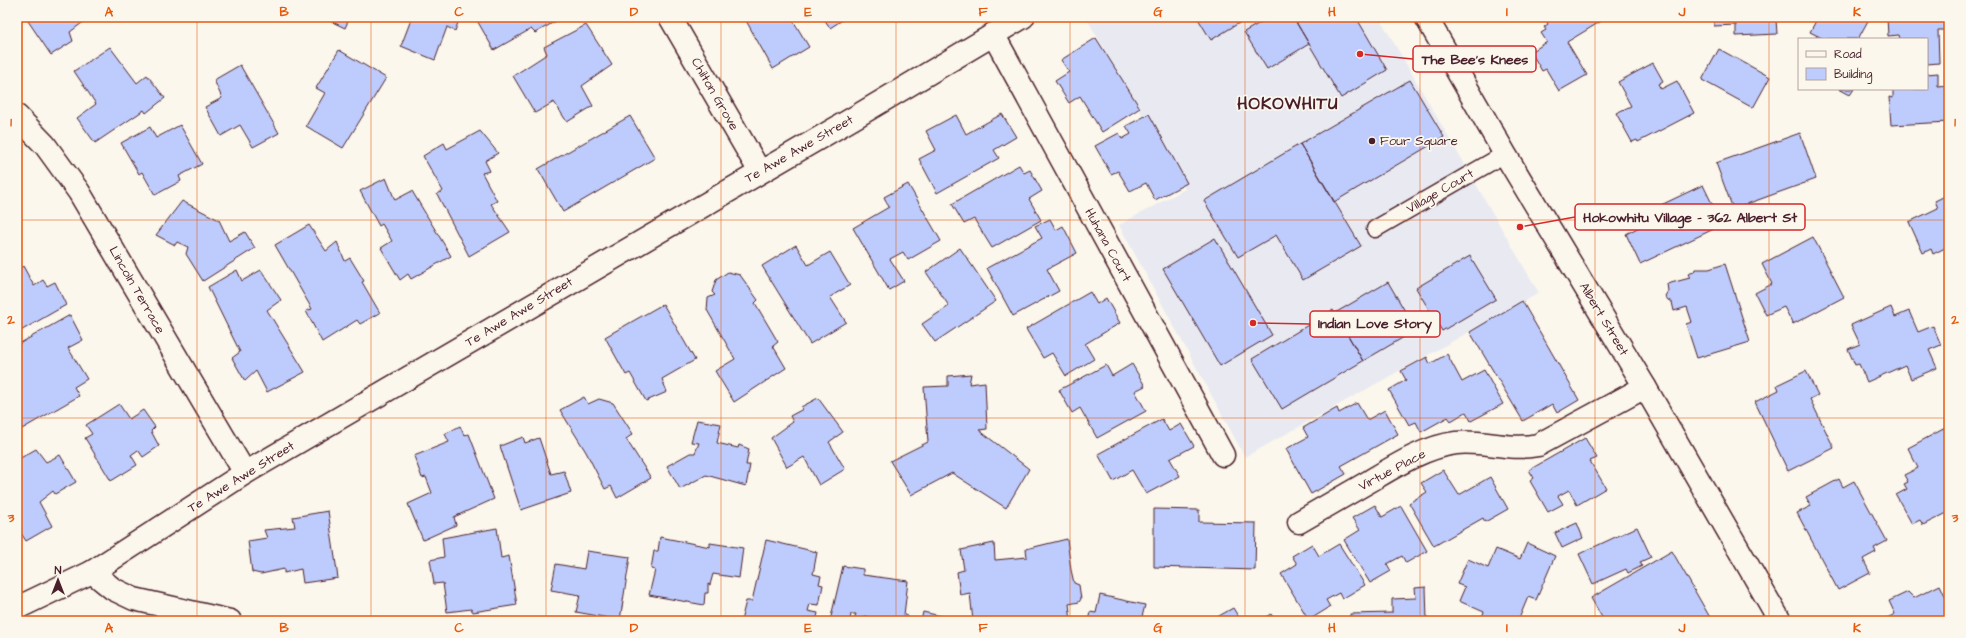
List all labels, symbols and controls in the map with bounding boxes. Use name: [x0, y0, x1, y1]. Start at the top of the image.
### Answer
text: A: [105, 3, 114, 21]
text: B: [279, 3, 289, 21]
text: C: [454, 3, 464, 21]
text: D: [630, 3, 639, 21]
text: E: [804, 3, 812, 21]
text: F: [978, 3, 988, 21]
text: G: [1153, 3, 1163, 21]
text: H: [1328, 3, 1336, 21]
text: I: [1506, 3, 1508, 21]
text: J: [1678, 3, 1686, 21]
text: K: [1853, 3, 1861, 21]
legend: [1798, 38, 1928, 90]
callout: The Bee's Knees: [1413, 46, 1536, 72]
text: Road: [1834, 46, 1862, 63]
text: The Bee's Knees: [1421, 50, 1528, 70]
street label: Chilton Grove: [687, 54, 743, 134]
text: Building: [1834, 66, 1872, 84]
district label: HOKOWHITU: [1237, 92, 1339, 116]
street label: Te Awe Awe Street: [741, 110, 857, 187]
text: 1: [10, 113, 12, 131]
text: 1: [1954, 113, 1956, 131]
place label: Four Square: [1380, 132, 1458, 150]
marker: Four Square: [1367, 136, 1377, 146]
street label: Village Court: [1403, 164, 1478, 218]
callout: Hokowhitu Village - 362 Albert St: [1575, 204, 1805, 230]
street label: Huhana Court: [1080, 205, 1136, 286]
text: Hokowhitu Village - 362 Albert St: [1583, 208, 1797, 229]
street label: Lincoln Terrace: [105, 243, 169, 337]
street label: Te Awe Awe Street: [462, 272, 577, 351]
street label: Albert Street: [1575, 279, 1633, 360]
text: 2: [6, 311, 15, 329]
callout: Indian Love Story: [1310, 311, 1440, 337]
text: 2: [1950, 311, 1959, 329]
text: Indian Love Story: [1318, 314, 1432, 334]
street label: Te Awe Awe Street: [184, 436, 298, 517]
street label: Virtue Place: [1355, 445, 1429, 495]
text: 3: [7, 509, 15, 527]
text: 3: [1951, 509, 1959, 527]
north arrow: [38, 560, 78, 600]
text: N: [55, 563, 62, 578]
text: A: [105, 619, 114, 637]
text: B: [279, 619, 289, 637]
text: C: [454, 619, 464, 637]
text: D: [630, 619, 639, 637]
text: E: [804, 619, 812, 637]
text: F: [978, 619, 988, 637]
text: G: [1153, 619, 1163, 637]
text: H: [1328, 619, 1336, 637]
text: I: [1506, 619, 1508, 637]
text: J: [1678, 619, 1686, 637]
text: K: [1853, 619, 1861, 637]

